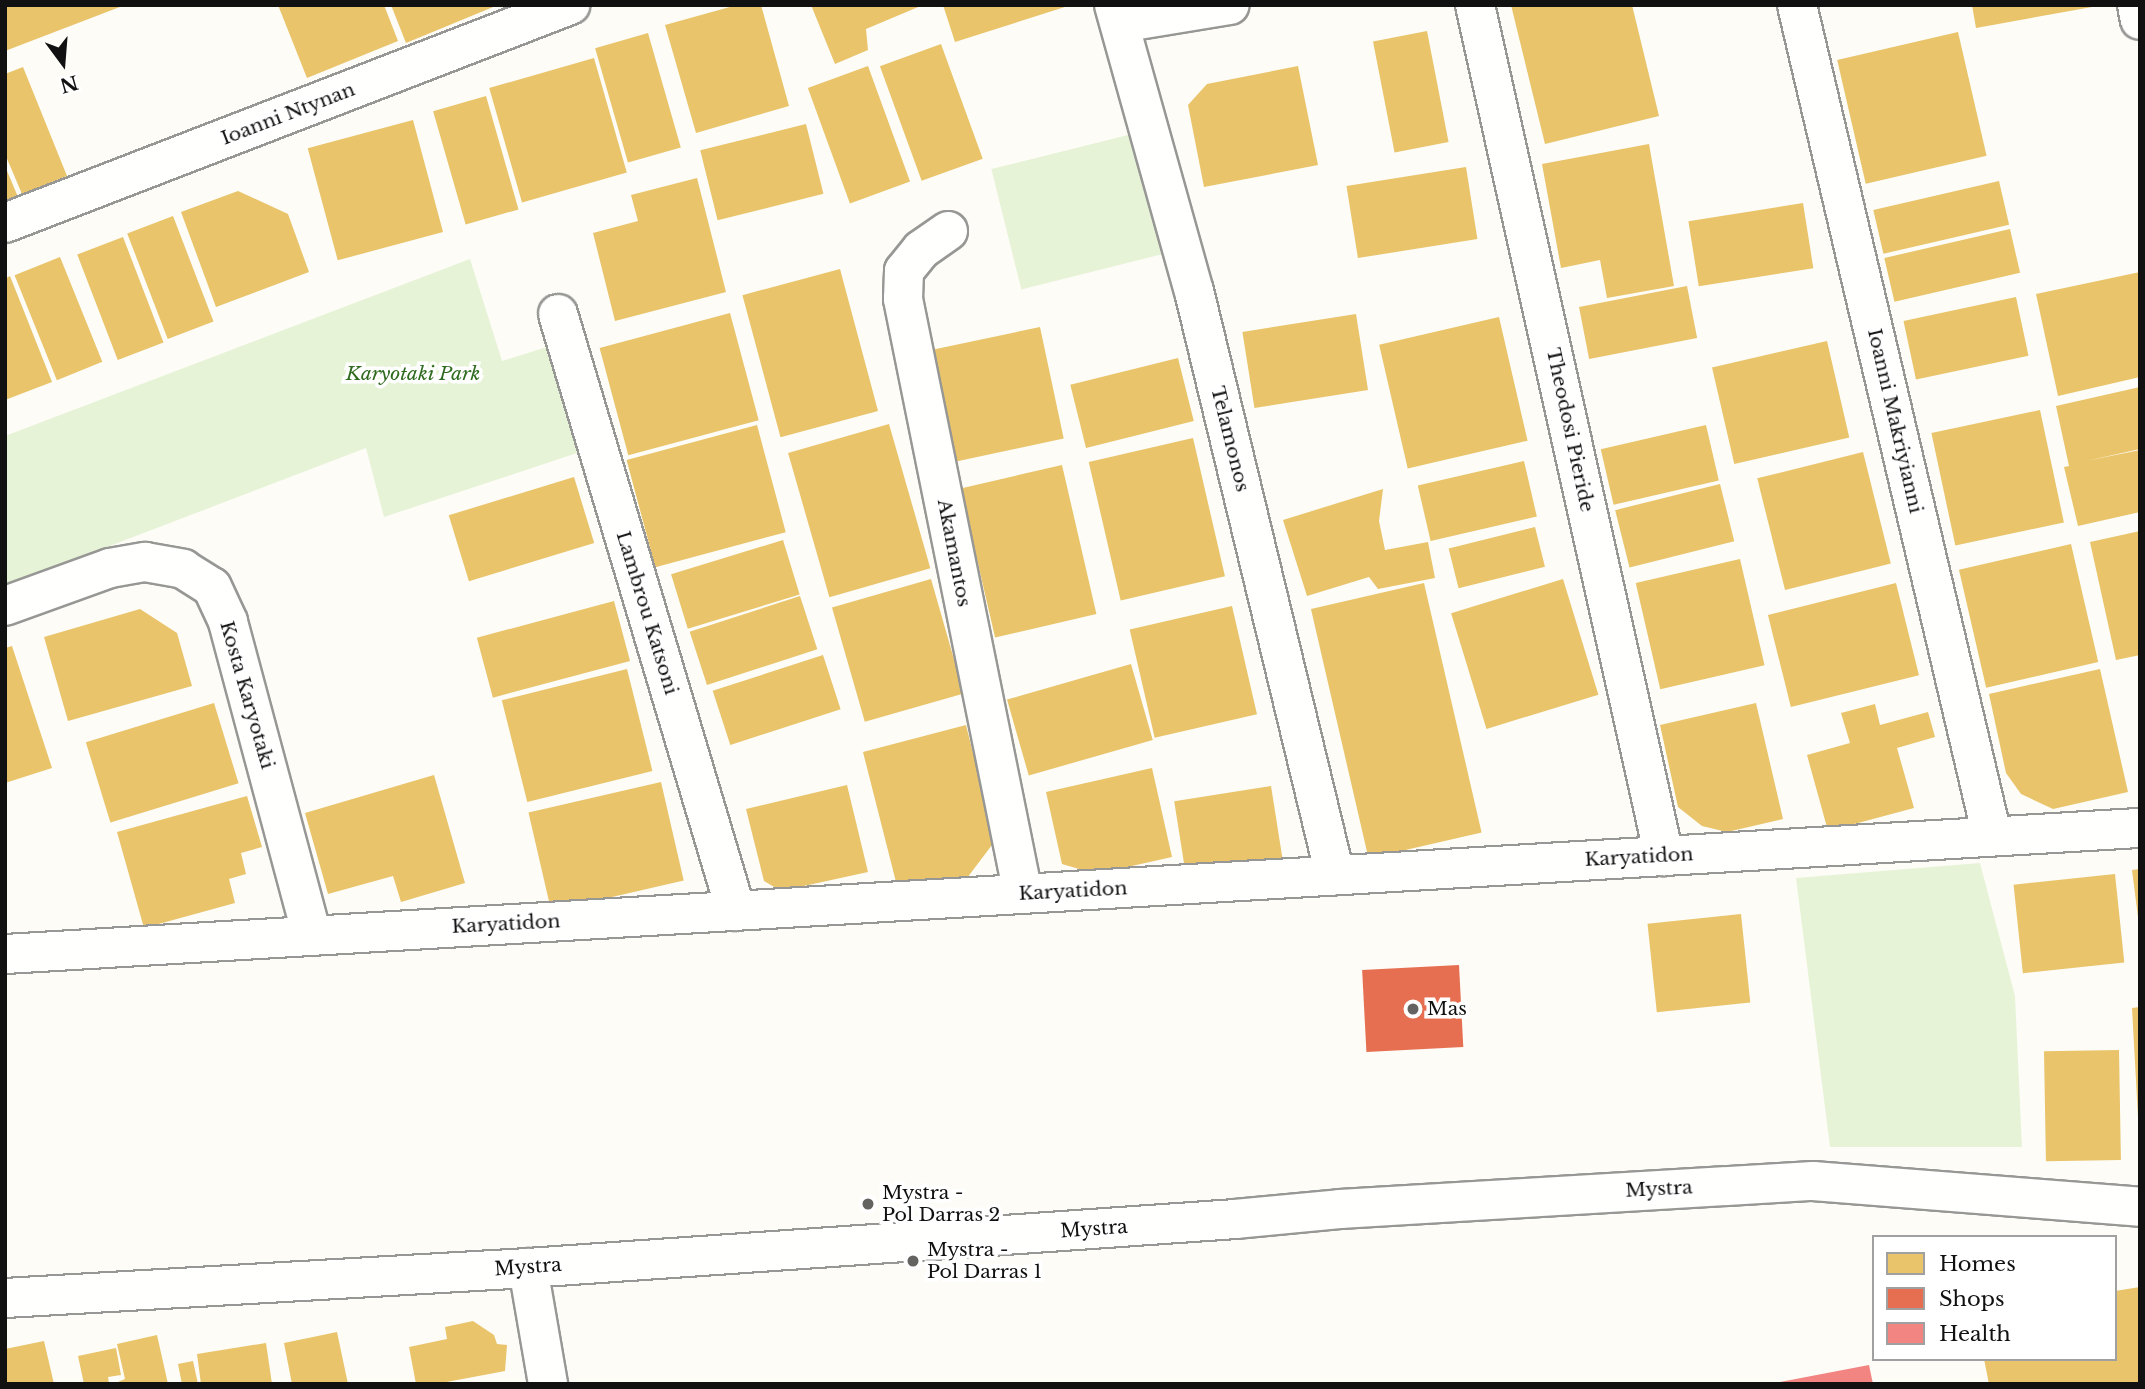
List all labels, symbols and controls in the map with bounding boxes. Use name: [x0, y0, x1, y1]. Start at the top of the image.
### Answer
north arrow: [28, 28, 98, 98]
text: N: [57, 70, 81, 97]
street label: Ioanni Ntynan: [218, 78, 358, 150]
street label: Ioanni Makriyianni: [1863, 327, 1927, 515]
street label: Theodosi Pieride: [1541, 346, 1599, 514]
park label: Karyotaki Park: [345, 363, 481, 385]
street label: Telamonos: [1206, 384, 1254, 494]
street label: Akamantos: [932, 497, 976, 609]
street label: Lambrou Katsoni: [611, 529, 683, 697]
street label: Kosta Karyotaki: [215, 618, 279, 772]
street label: Karyatidon: [1584, 843, 1694, 871]
street label: Karyatidon: [1018, 877, 1128, 905]
street label: Karyatidon: [451, 910, 561, 938]
place label: Mas: [1427, 998, 1467, 1020]
marker: Mas: [1405, 1001, 1421, 1017]
street label: Mystra: [1625, 1176, 1693, 1202]
place label: Mystra - Pol Darras 2: [882, 1182, 1000, 1226]
marker: Mystra - Pol Darras 2: [860, 1196, 876, 1212]
street label: Mystra: [1060, 1215, 1128, 1243]
legend: [1872, 1235, 2117, 1361]
place label: Mystra - Pol Darras 1: [927, 1239, 1042, 1283]
text: Homes: [1939, 1251, 2016, 1277]
street label: Mystra: [494, 1253, 562, 1281]
marker: Mystra - Pol Darras 1: [905, 1253, 921, 1269]
text: Shops: [1939, 1286, 2005, 1312]
text: Health: [1939, 1321, 2011, 1347]

